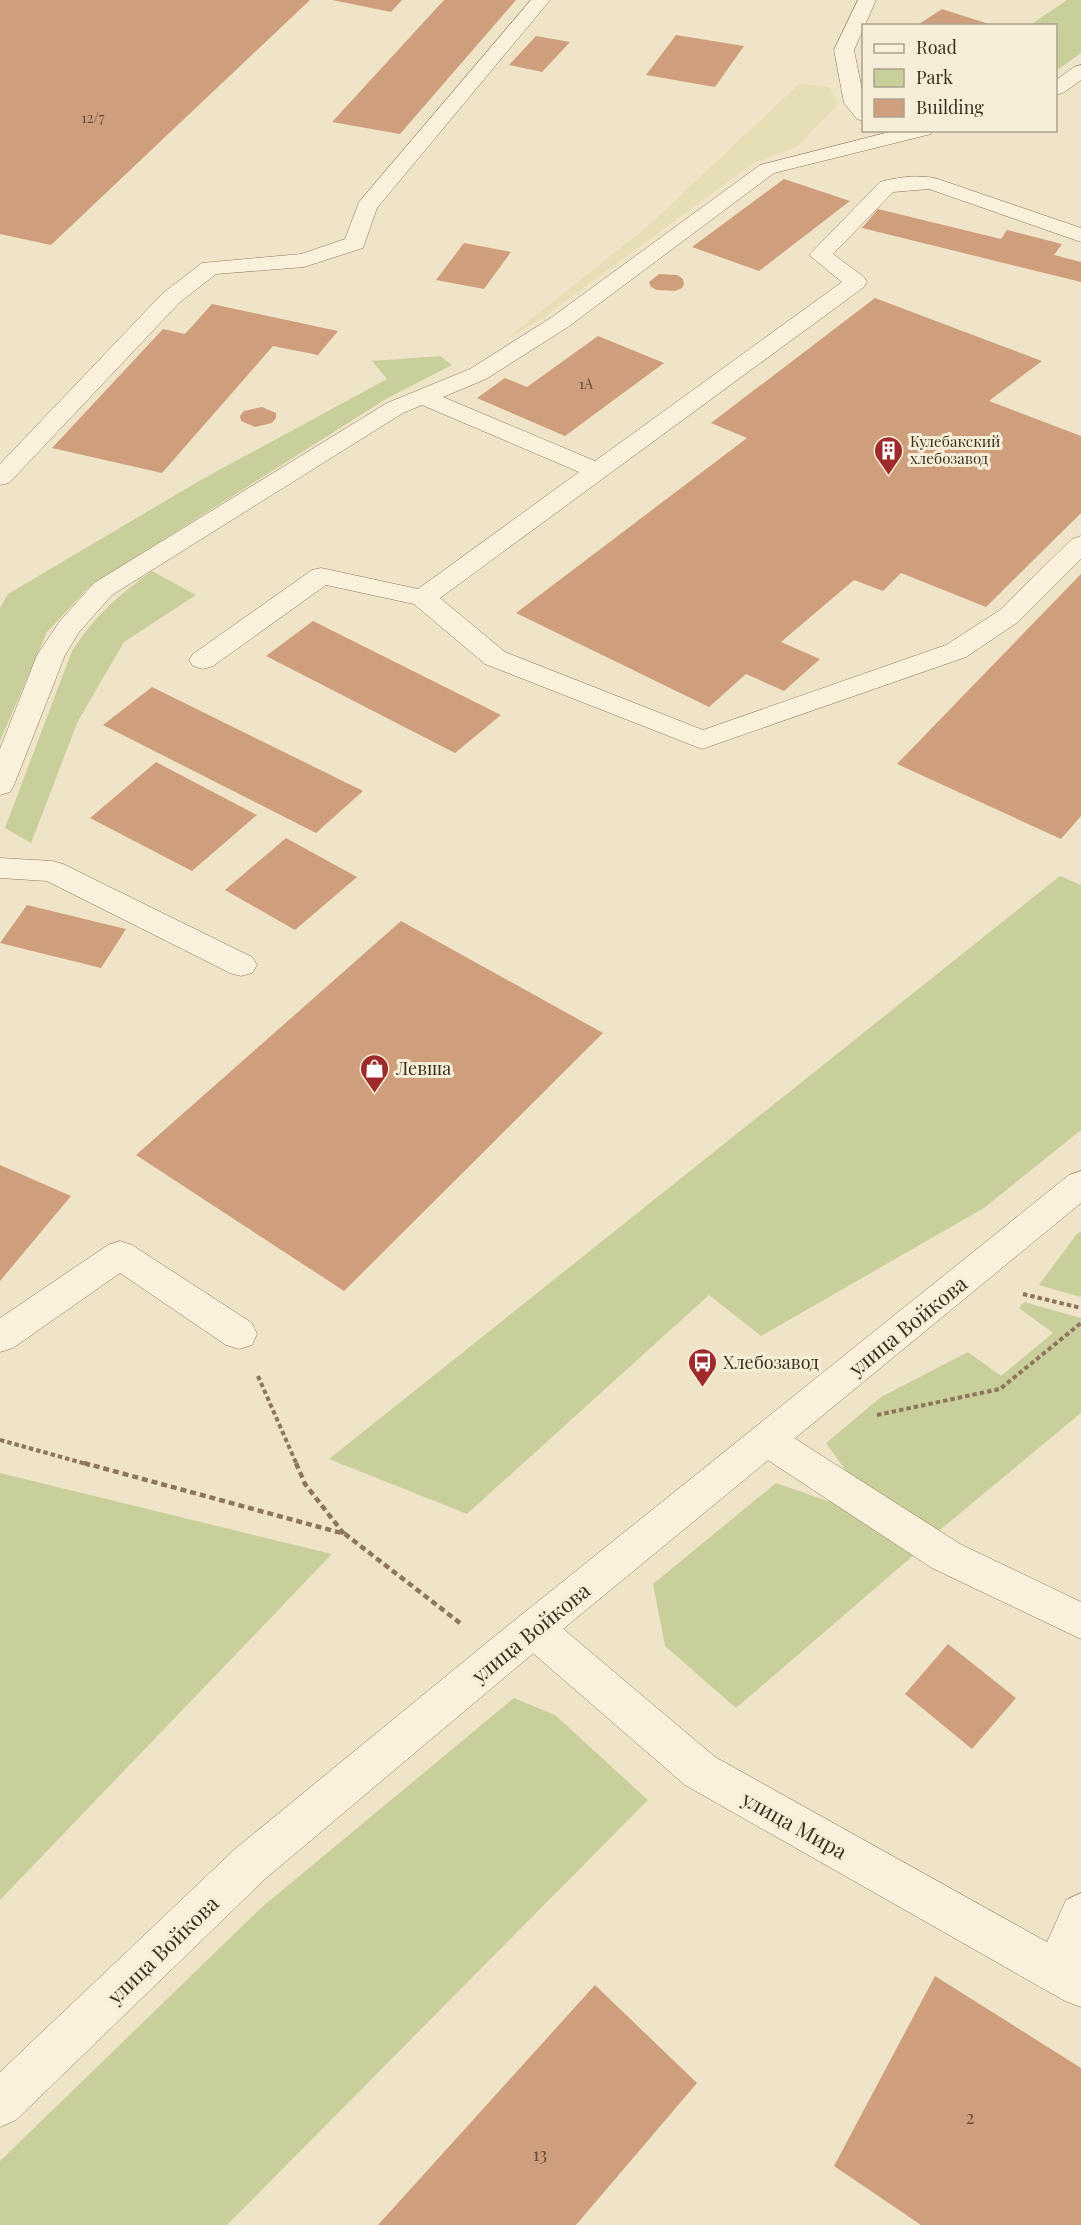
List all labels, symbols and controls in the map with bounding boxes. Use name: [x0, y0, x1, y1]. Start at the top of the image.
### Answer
legend: [862, 24, 1057, 132]
text: Road: [916, 35, 957, 59]
text: Park: [916, 65, 953, 89]
text: Building: [916, 95, 984, 119]
house number: 12/7: [82, 108, 105, 127]
house number: 1А: [579, 374, 593, 393]
place label: Кулебакский хлебозавод: [910, 431, 1001, 468]
building icon: Кулебакский хлебозавод: [873, 434, 905, 476]
shop icon: Левша: [359, 1052, 391, 1094]
place label: Левша: [395, 1056, 451, 1080]
street label: улица Войкова: [841, 1268, 972, 1382]
bus stop icon: Хлебозавод: [686, 1346, 718, 1388]
place label: Хлебозавод: [723, 1350, 819, 1374]
street label: улица Войкова: [464, 1575, 595, 1689]
street label: улица Мира: [737, 1783, 853, 1865]
street label: улица Войкова: [99, 1888, 224, 2010]
house number: 2: [966, 2105, 974, 2129]
house number: 13: [533, 2142, 547, 2166]

